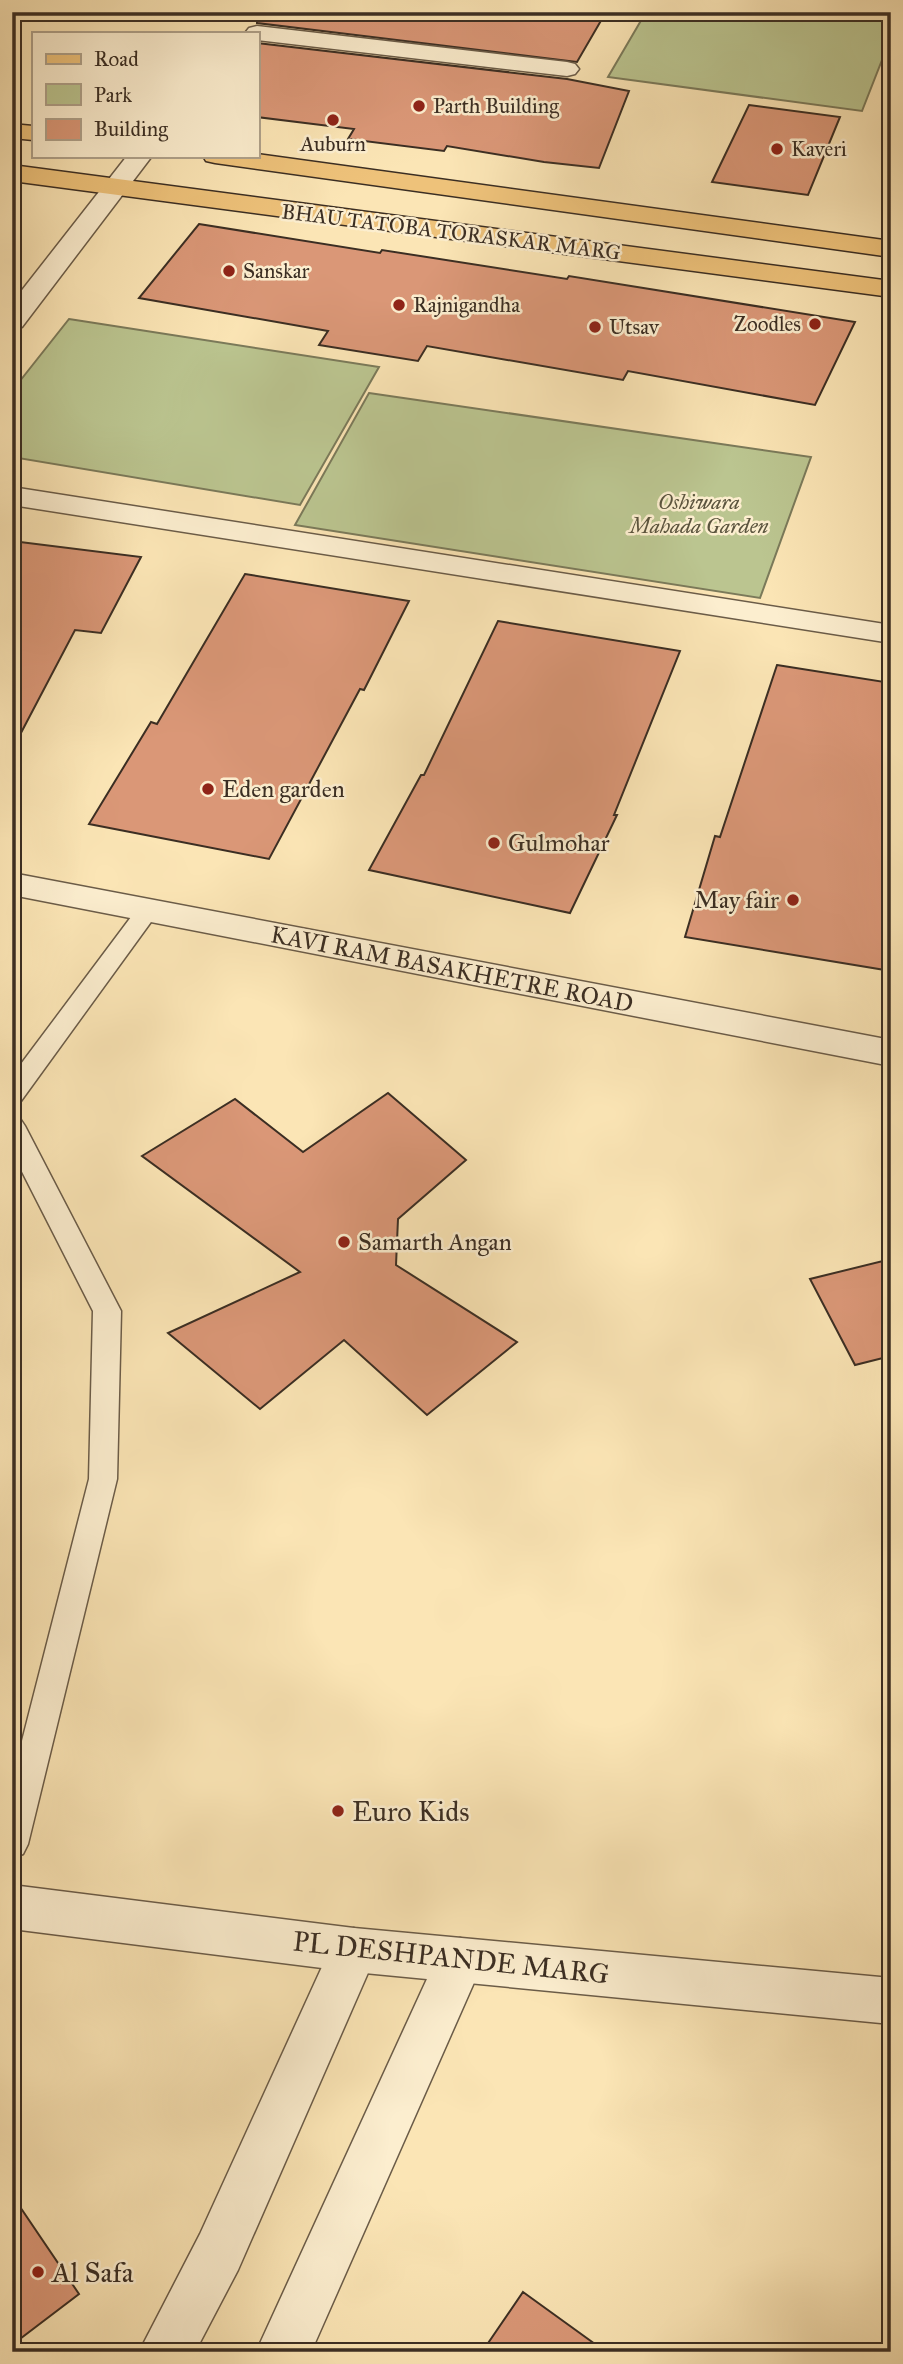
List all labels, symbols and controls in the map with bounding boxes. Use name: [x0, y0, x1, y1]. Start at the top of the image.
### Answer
legend: [32, 32, 259, 158]
text: Road: [94, 46, 139, 72]
text: Park: [94, 82, 132, 108]
place label: Parth Building: [433, 93, 559, 119]
marker: Parth Building: [411, 98, 427, 114]
marker: Auburn: [325, 112, 341, 128]
text: Building: [94, 116, 168, 142]
place label: Auburn: [299, 131, 366, 157]
place label: Kaveri: [791, 136, 847, 162]
marker: Kaveri: [769, 141, 785, 157]
street label: BHAU TATOBA TORASKAR MARG: [280, 198, 622, 266]
place label: Sanskar: [243, 258, 310, 284]
marker: Sanskar: [221, 263, 237, 279]
place label: Rajnigandha: [413, 292, 520, 318]
marker: Rajnigandha: [391, 297, 407, 313]
place label: Zoodles: [734, 311, 801, 337]
place label: Utsav: [609, 314, 660, 340]
marker: Zoodles: [807, 316, 823, 332]
marker: Utsav: [587, 319, 603, 335]
park label: Oshiwara Mahada Garden: [627, 489, 769, 539]
place label: Eden garden: [222, 774, 345, 804]
marker: Eden garden: [200, 781, 216, 797]
place label: Gulmohar: [508, 828, 610, 858]
marker: Gulmohar: [486, 835, 502, 851]
place label: May fair: [694, 885, 779, 915]
marker: May fair: [785, 892, 801, 908]
street label: KAVI RAM BASAKHETRE ROAD: [268, 919, 636, 1019]
place label: Samarth Angan: [358, 1227, 512, 1257]
marker: Samarth Angan: [336, 1234, 352, 1250]
place label: Euro Kids: [352, 1794, 469, 1829]
marker: Euro Kids: [330, 1803, 346, 1819]
street label: PL DESHPANDE MARG: [291, 1923, 611, 1992]
place label: Al Safa: [51, 2255, 134, 2290]
marker: Al Safa: [30, 2264, 46, 2280]

